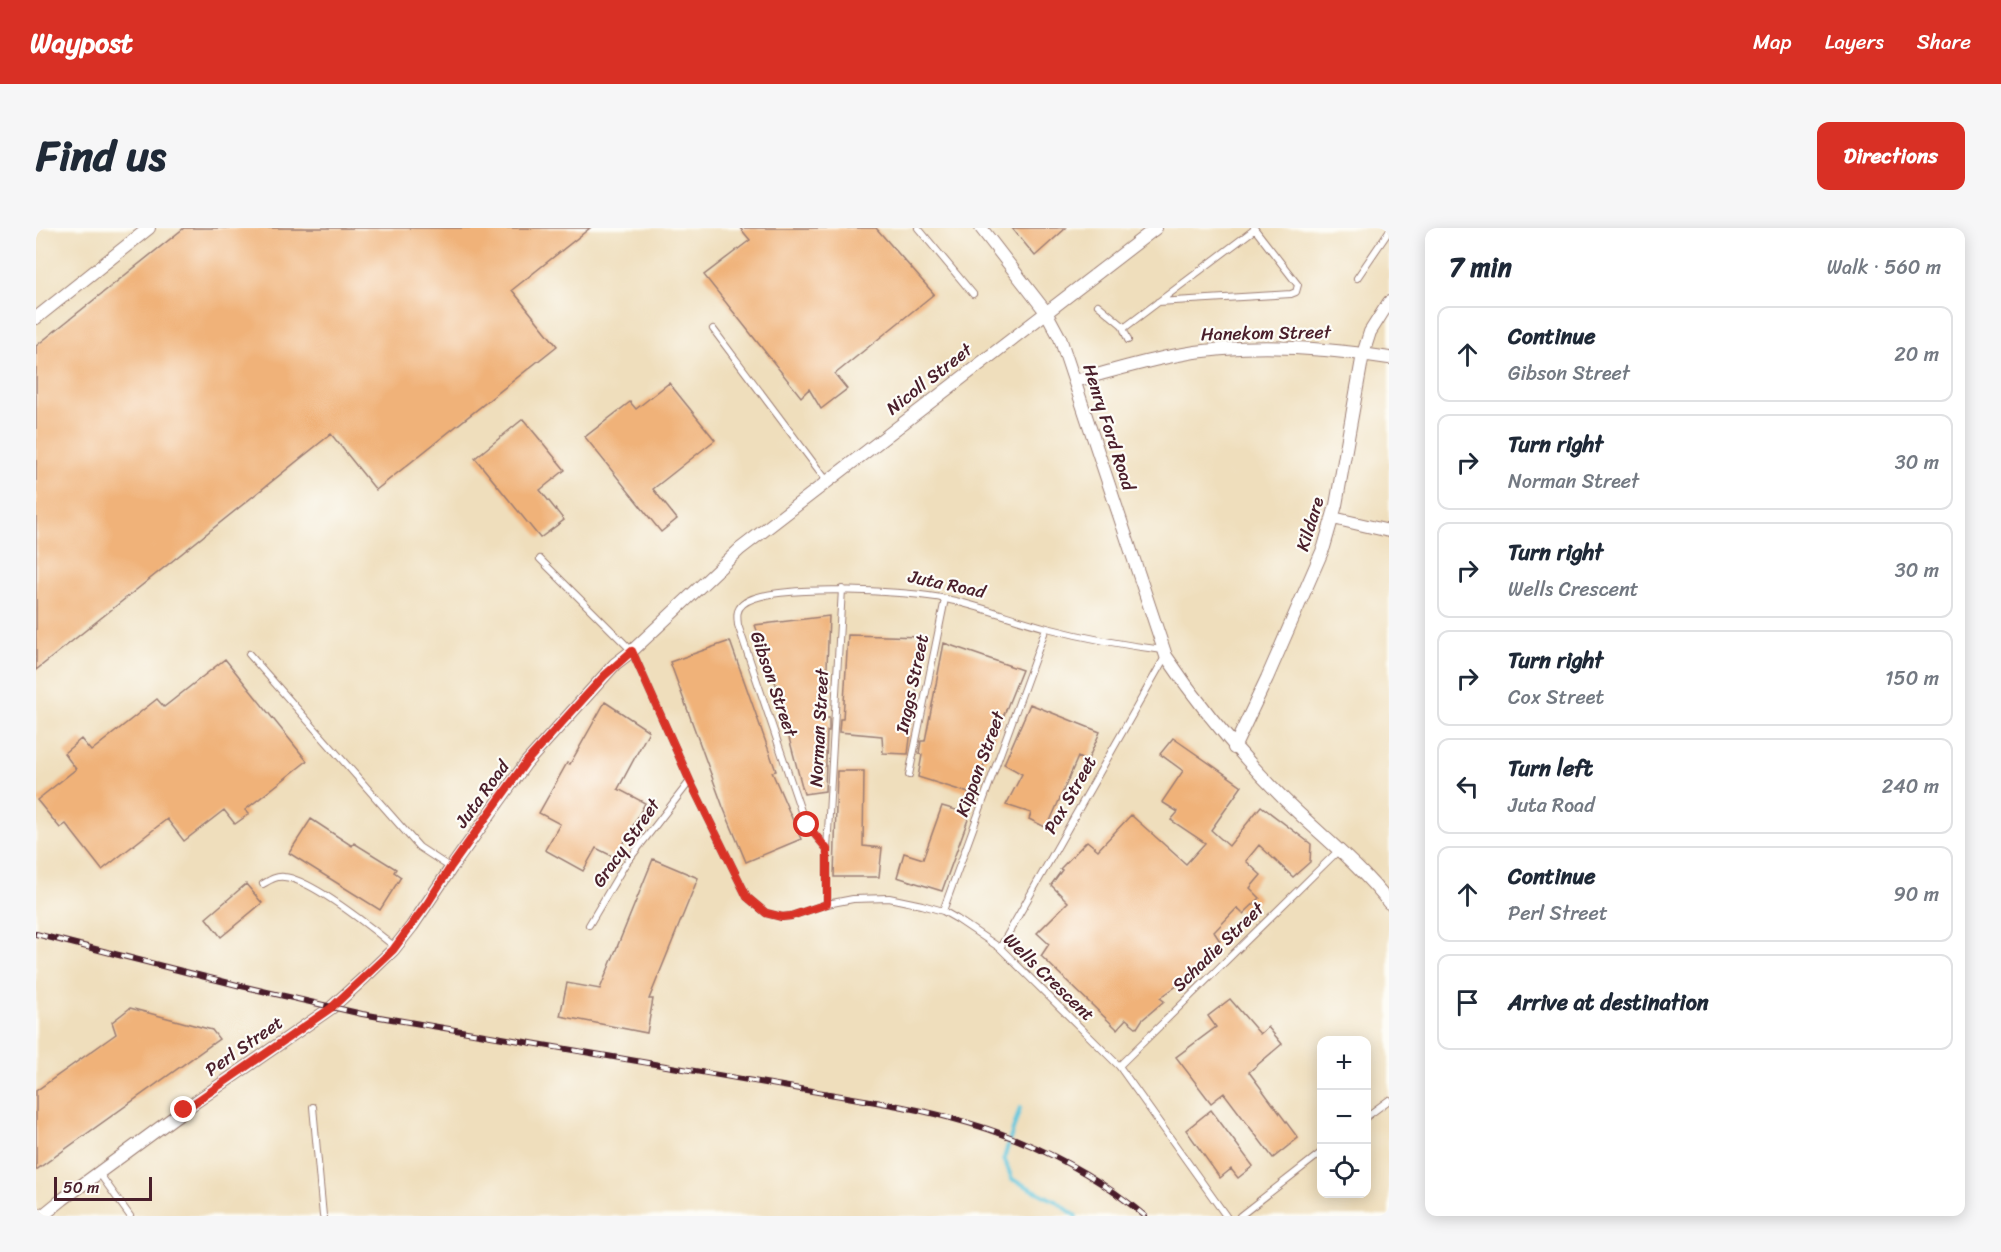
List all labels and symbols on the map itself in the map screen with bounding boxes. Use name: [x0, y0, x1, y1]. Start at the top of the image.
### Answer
street label: Hanekom Street: [1201, 316, 1332, 350]
street label: Nicoll Street: [879, 334, 980, 423]
street label: Henry Ford Road: [1073, 359, 1145, 496]
street label: Kildare: [1287, 492, 1334, 555]
street label: Juta Road: [905, 560, 990, 608]
street label: Gibson Street: [741, 627, 807, 742]
street label: Inggs Street: [886, 631, 938, 738]
street label: Norman Street: [800, 667, 838, 788]
street label: Kippon Street: [946, 706, 1014, 821]
street label: Pax Street: [1035, 750, 1105, 840]
street label: Juta Road: [446, 752, 519, 836]
street label: Gracy Street: [583, 791, 669, 894]
route start: [793, 811, 819, 837]
street label: Schadie Street: [1164, 894, 1272, 1000]
street label: Wells Crescent: [996, 925, 1102, 1029]
street label: Perl Street: [198, 1007, 290, 1085]
route end: [170, 1096, 196, 1122]
scale bar: [54, 1174, 152, 1202]

